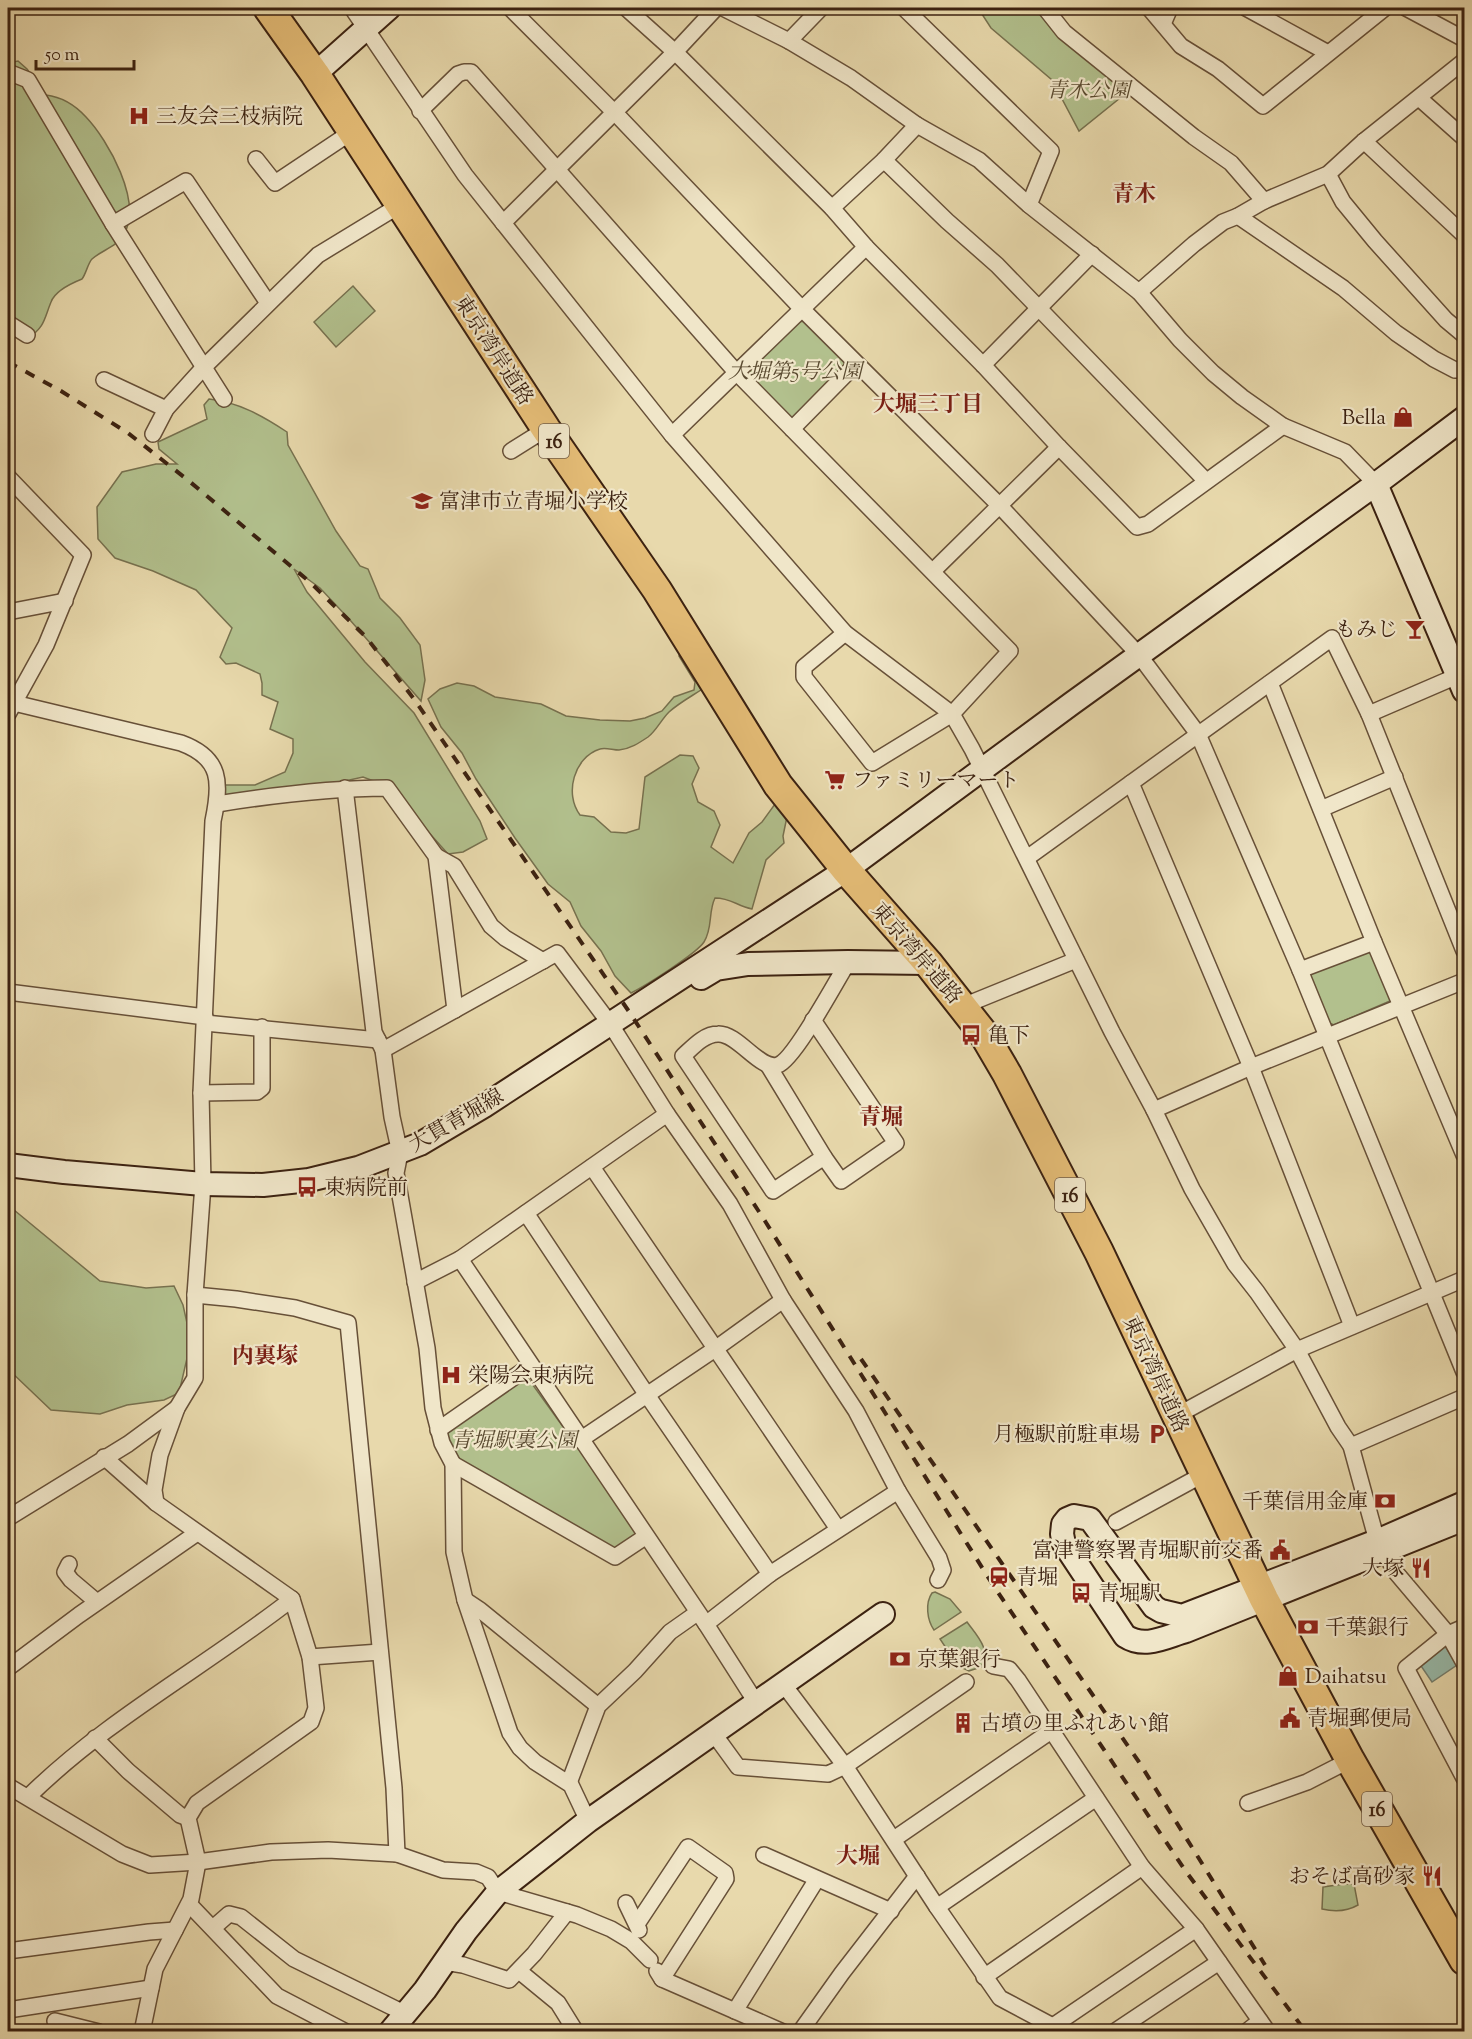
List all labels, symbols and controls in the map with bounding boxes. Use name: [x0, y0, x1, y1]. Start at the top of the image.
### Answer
scale bar: [36, 33, 134, 71]
text: 50 m: [44, 43, 80, 69]
park label: 青木公園: [1046, 77, 1133, 107]
place label: 三友会三枝病院: [156, 103, 303, 133]
hospital icon: 三友会三枝病院: [127, 104, 151, 128]
district label: 青木: [1112, 180, 1156, 212]
street label: 東京湾岸道路: [445, 290, 539, 412]
park label: 大堀第5号公園: [728, 358, 865, 388]
district label: 大堀三丁目: [873, 390, 983, 422]
place label: Bella: [1342, 404, 1386, 434]
shop icon: Bella: [1391, 405, 1415, 429]
road number: 16: [539, 424, 569, 458]
place label: 富津市立青堀小学校: [439, 488, 628, 518]
school or university icon: 富津市立青堀小学校: [410, 489, 434, 513]
place label: もみじ: [1335, 616, 1398, 646]
bar icon: もみじ: [1403, 617, 1427, 641]
place label: ファミリーマート: [852, 767, 1020, 797]
supermarket icon: ファミリーマート: [823, 768, 847, 792]
street label: 東京湾岸道路: [863, 897, 968, 1012]
place label: 亀下: [988, 1022, 1030, 1052]
bus stop icon: 亀下: [959, 1023, 983, 1047]
street label: 大貫青堀線: [404, 1082, 510, 1161]
district label: 青堀: [859, 1103, 903, 1135]
place label: 東病院前: [324, 1174, 408, 1204]
bus stop icon: 東病院前: [295, 1175, 319, 1199]
road number: 16: [1055, 1178, 1085, 1212]
street label: 東京湾岸道路: [1114, 1311, 1194, 1438]
district label: 内裏塚: [232, 1342, 298, 1374]
place label: 栄陽会東病院: [468, 1362, 594, 1392]
hospital icon: 栄陽会東病院: [439, 1363, 463, 1387]
place label: 月極駅前駐車場: [993, 1421, 1140, 1451]
parking icon: 月極駅前駐車場: [1145, 1422, 1169, 1446]
park label: 青堀駅裏公園: [451, 1427, 580, 1457]
place label: 千葉信用金庫: [1242, 1488, 1368, 1518]
bank icon: 千葉信用金庫: [1373, 1489, 1397, 1513]
place label: 富津警察署青堀駅前交番: [1032, 1537, 1263, 1567]
public building icon: 富津警察署青堀駅前交番: [1268, 1538, 1292, 1562]
place label: 大塚: [1362, 1555, 1404, 1585]
restaurant icon: 大塚: [1409, 1556, 1433, 1580]
place label: 青堀: [1016, 1564, 1058, 1594]
station icon: 青堀: [987, 1565, 1011, 1589]
place label: 青堀駅: [1098, 1580, 1161, 1610]
bus stop icon: 青堀駅: [1069, 1581, 1093, 1605]
place label: 千葉銀行: [1325, 1614, 1409, 1644]
bank icon: 千葉銀行: [1296, 1615, 1320, 1639]
place label: 京葉銀行: [917, 1646, 1001, 1676]
bank icon: 京葉銀行: [888, 1647, 912, 1671]
place label: Daihatsu: [1305, 1663, 1387, 1693]
shop icon: Daihatsu: [1276, 1664, 1300, 1688]
place label: 青堀郵便局: [1307, 1705, 1412, 1735]
public building icon: 青堀郵便局: [1278, 1706, 1302, 1730]
place label: 古墳の里ふれあい館: [980, 1710, 1169, 1740]
building icon: 古墳の里ふれあい館: [951, 1711, 975, 1735]
road number: 16: [1362, 1792, 1392, 1826]
district label: 大堀: [836, 1842, 880, 1874]
place label: おそば高砂家: [1289, 1863, 1415, 1893]
restaurant icon: おそば高砂家: [1420, 1864, 1444, 1888]

